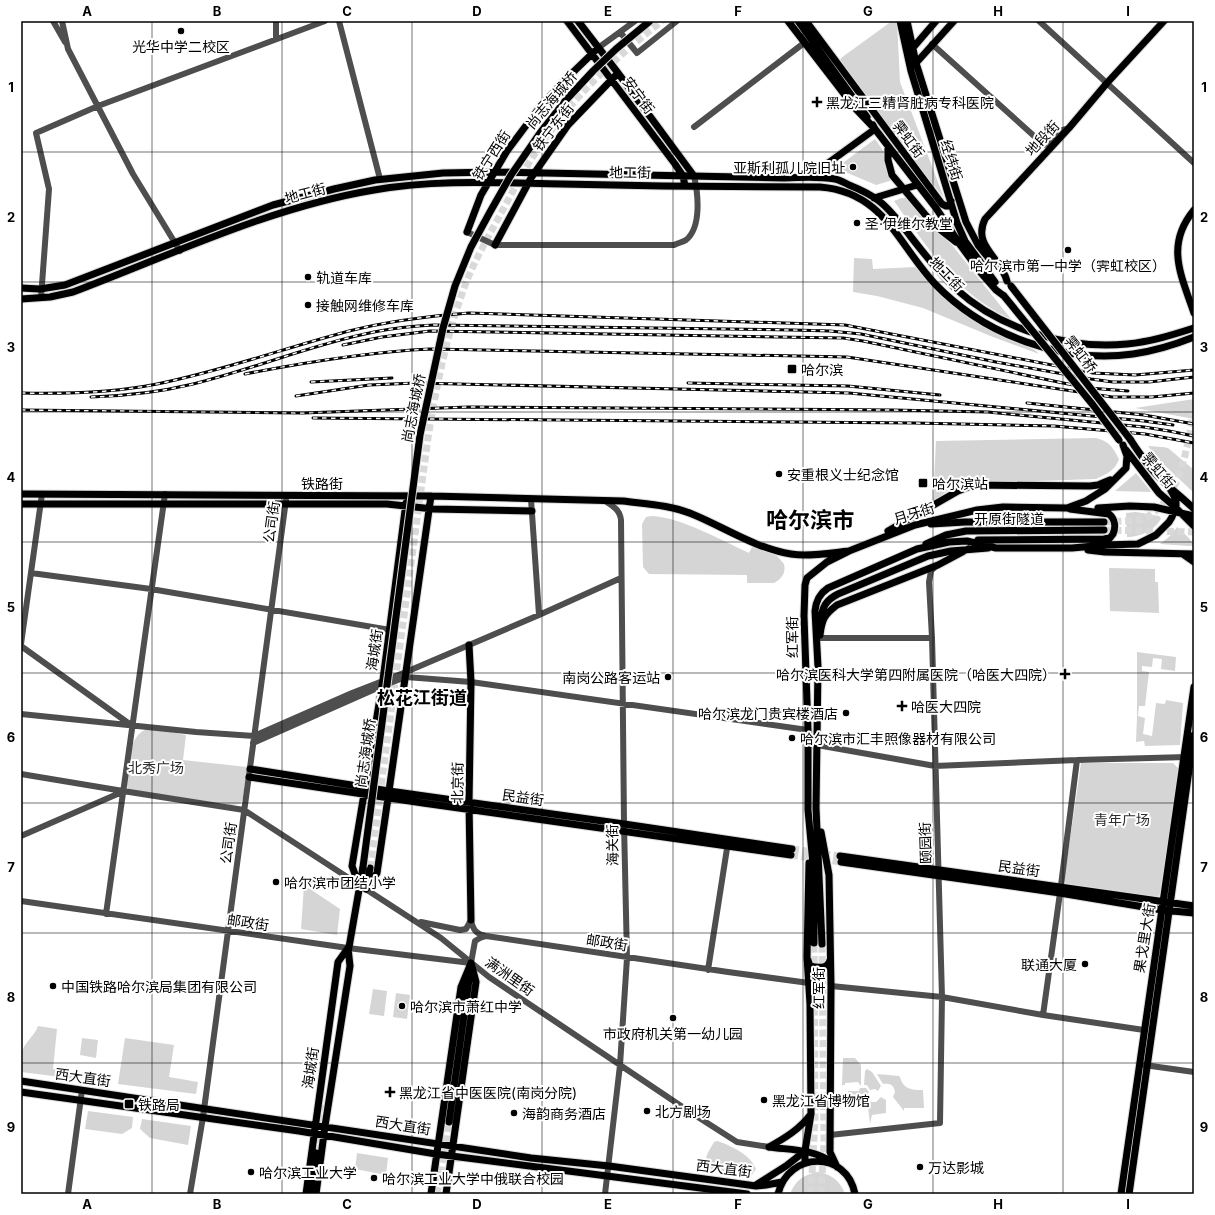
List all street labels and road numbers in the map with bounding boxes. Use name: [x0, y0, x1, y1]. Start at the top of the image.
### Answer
street label: 尚志海城桥: [522, 68, 580, 132]
street label: 安宁街: [620, 73, 658, 117]
street label: 铁宁东街: [529, 100, 577, 154]
street label: 霁虹街: [890, 117, 928, 161]
street label: 地段街: [1021, 117, 1063, 159]
street label: 铁宁西街: [469, 127, 513, 183]
street label: 经纬街: [938, 137, 966, 183]
street label: 地工街: [609, 163, 651, 181]
street label: 地工街: [283, 179, 327, 207]
street label: 地工街: [926, 253, 968, 295]
street label: 霁虹桥: [1061, 332, 1101, 376]
street label: 尚志海城桥: [398, 372, 428, 444]
street label: 霁虹街: [1139, 448, 1179, 492]
street label: 铁路街: [301, 475, 343, 492]
street label: 月牙街: [891, 499, 937, 527]
street label: 公司街: [260, 500, 282, 544]
street label: 开原街隧道: [974, 510, 1044, 527]
street label: 红军街: [783, 616, 801, 658]
street label: 海城街: [363, 628, 385, 672]
street label: 尚志海城桥: [352, 717, 378, 789]
street label: 北京街: [448, 762, 466, 804]
street label: 民益街: [501, 786, 545, 808]
street label: 公司街: [217, 821, 239, 865]
street label: 颐园街: [916, 822, 934, 864]
street label: 海关街: [603, 824, 621, 866]
street label: 民益街: [997, 857, 1041, 879]
street label: 果戈里大街: [1130, 902, 1158, 974]
street label: 邮政街: [226, 911, 270, 933]
street label: 邮政街: [585, 930, 629, 954]
street label: 满洲里街: [482, 953, 538, 999]
street label: 红军街: [810, 967, 827, 1009]
street label: 海城街: [299, 1046, 321, 1090]
street label: 西大直街: [54, 1065, 112, 1089]
street label: 西大直街: [374, 1112, 432, 1138]
street label: 西大直街: [695, 1156, 753, 1180]

